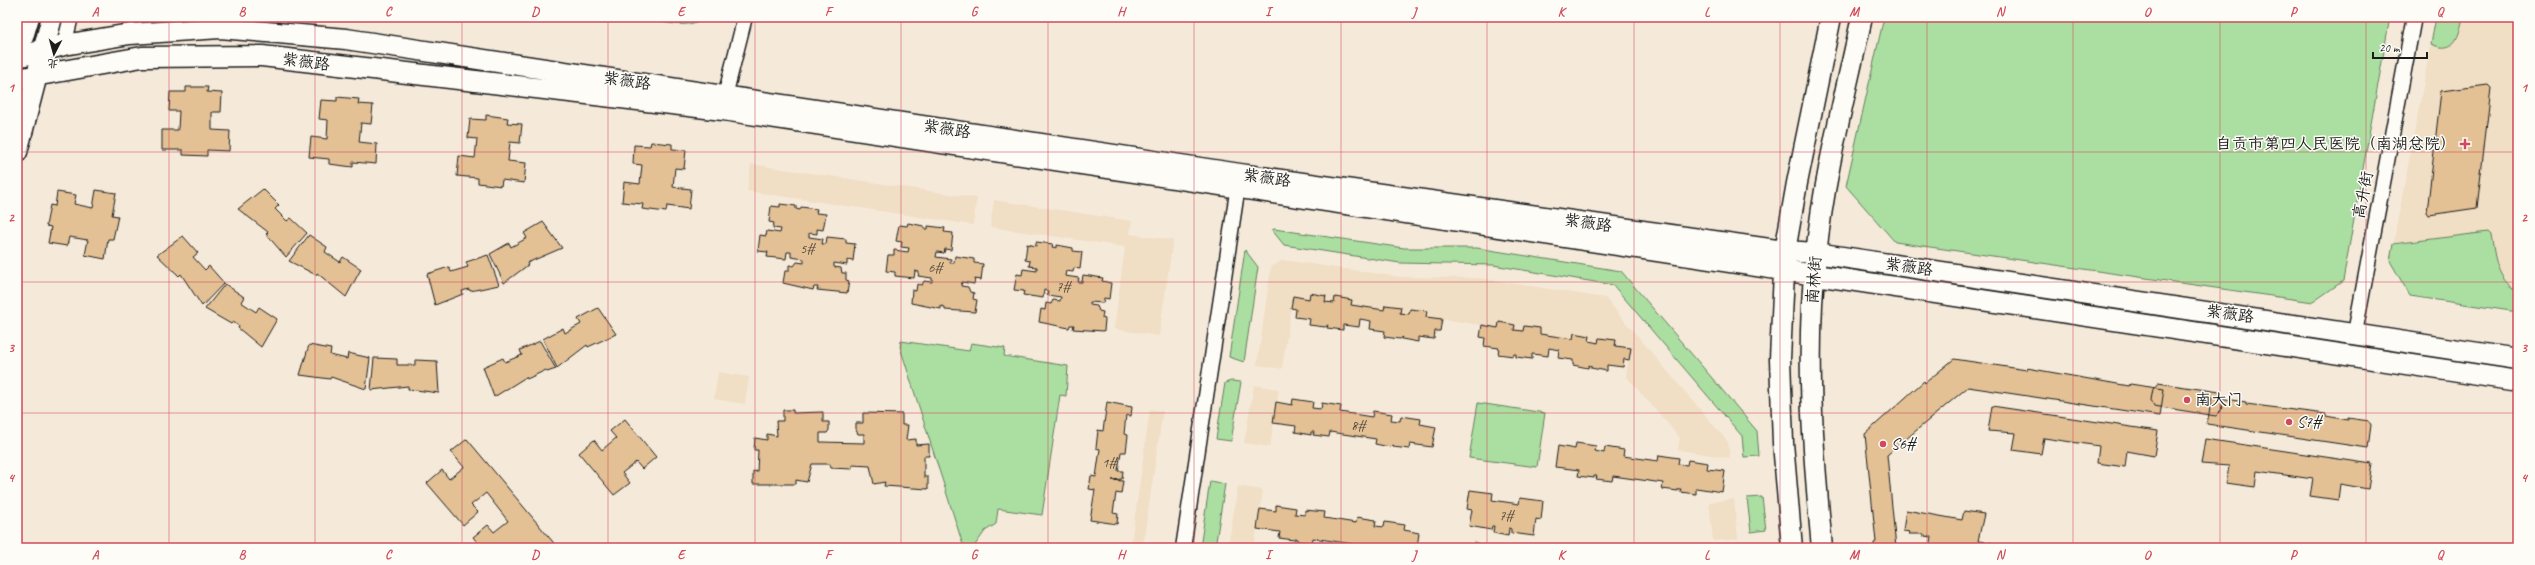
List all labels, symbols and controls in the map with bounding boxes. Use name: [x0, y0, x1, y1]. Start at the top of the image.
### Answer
text: A: [92, 4, 100, 20]
text: B: [239, 4, 247, 20]
text: C: [385, 4, 393, 20]
text: D: [531, 4, 540, 20]
text: E: [678, 4, 687, 20]
text: F: [825, 4, 834, 20]
text: G: [971, 4, 979, 20]
text: H: [1117, 4, 1127, 20]
text: I: [1265, 4, 1274, 20]
text: J: [1411, 4, 1418, 20]
text: K: [1558, 4, 1568, 20]
text: L: [1704, 4, 1711, 20]
text: M: [1849, 4, 1860, 20]
text: N: [1996, 4, 2007, 20]
text: O: [2144, 4, 2153, 20]
text: P: [2290, 4, 2299, 20]
text: Q: [2437, 4, 2445, 20]
north arrow: [34, 34, 74, 74]
scale bar: [2373, 34, 2427, 60]
text: 20 m: [2379, 40, 2401, 56]
street label: 紫薇路: [281, 49, 331, 75]
text: 北: [47, 56, 59, 71]
street label: 紫薇路: [602, 68, 652, 94]
text: 1: [8, 80, 16, 96]
text: 1: [2521, 80, 2529, 96]
street label: 紫薇路: [922, 115, 972, 143]
place label: 自贡市第四人民医院（南湖总院）: [2216, 134, 2456, 154]
marker: 自贡市第四人民医院（南湖总院）: [2459, 138, 2471, 150]
street label: 紫薇路: [1242, 165, 1292, 191]
street label: 高升街: [2349, 170, 2377, 220]
text: 2: [8, 210, 15, 226]
street label: 紫薇路: [1563, 210, 1613, 236]
text: 2: [2521, 210, 2528, 226]
house number: 5#: [800, 240, 816, 257]
street label: 紫薇路: [1884, 254, 1934, 280]
street label: 南林街: [1802, 255, 1826, 305]
house number: 6#: [928, 259, 944, 276]
house number: 7#: [1056, 278, 1072, 295]
street label: 紫薇路: [2205, 301, 2255, 327]
text: 3: [8, 340, 15, 356]
text: 3: [2521, 340, 2528, 356]
place label: 南大门: [2195, 390, 2243, 410]
marker: 南大门: [2182, 395, 2192, 405]
place label: S7#: [2297, 412, 2324, 432]
house number: 8#: [1351, 417, 1367, 434]
marker: S7#: [2284, 417, 2294, 427]
place label: S6#: [1891, 434, 1918, 454]
marker: S6#: [1878, 439, 1888, 449]
house number: 1#: [1102, 454, 1118, 471]
text: 4: [8, 470, 16, 486]
text: 4: [2521, 470, 2529, 486]
house number: 7#: [1499, 507, 1515, 524]
text: A: [92, 547, 100, 563]
text: B: [239, 547, 247, 563]
text: C: [385, 547, 393, 563]
text: D: [531, 547, 540, 563]
text: E: [678, 547, 687, 563]
text: F: [825, 547, 834, 563]
text: G: [971, 547, 979, 563]
text: H: [1117, 547, 1127, 563]
text: I: [1265, 547, 1274, 563]
text: J: [1411, 547, 1418, 563]
text: K: [1558, 547, 1568, 563]
text: L: [1704, 547, 1711, 563]
text: M: [1849, 547, 1860, 563]
text: N: [1996, 547, 2007, 563]
text: O: [2144, 547, 2153, 563]
text: P: [2290, 547, 2299, 563]
text: Q: [2437, 547, 2445, 563]

